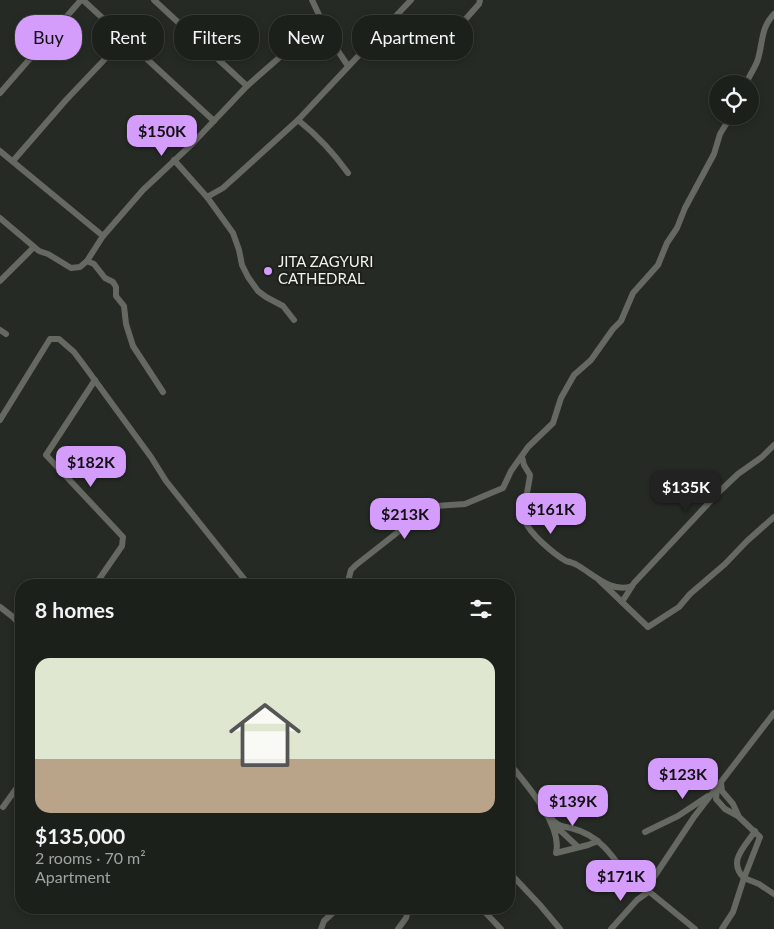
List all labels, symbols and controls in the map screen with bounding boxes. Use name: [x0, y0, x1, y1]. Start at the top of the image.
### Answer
chip: Buy: [15, 15, 82, 60]
chip: Rent: [92, 15, 164, 60]
chip: Filters: [174, 15, 259, 60]
chip: New: [269, 15, 342, 60]
chip: Apartment: [352, 15, 473, 60]
map controls: [709, 75, 759, 125]
button: locate: [709, 75, 759, 125]
pin: $150K: [127, 114, 197, 157]
text: $150K: [138, 121, 186, 140]
place label: JITA ZAGYURI CATHEDRAL: [278, 252, 373, 287]
marker: JITA ZAGYURI CATHEDRAL: [262, 265, 274, 277]
pin: $182K: [56, 446, 126, 488]
text: $182K: [67, 452, 115, 471]
pin: $135K: [651, 470, 721, 513]
text: $135K: [662, 477, 710, 496]
pin: $161K: [516, 492, 586, 535]
pin: $213K: [370, 498, 440, 540]
text: $161K: [527, 499, 575, 518]
text: $213K: [381, 504, 429, 523]
icon: filters: [467, 595, 495, 623]
text: 8 homes: [35, 597, 114, 622]
icon: home: [220, 690, 310, 780]
pin: $123K: [648, 758, 718, 800]
text: $123K: [659, 764, 707, 783]
pin: $139K: [538, 784, 608, 827]
text: $139K: [549, 791, 597, 810]
text: $135,000: [35, 823, 125, 848]
text: 2 rooms · 70 m²: [35, 848, 146, 867]
pin: $171K: [586, 860, 656, 902]
text: $171K: [597, 866, 645, 885]
text: Apartment: [35, 867, 110, 886]

